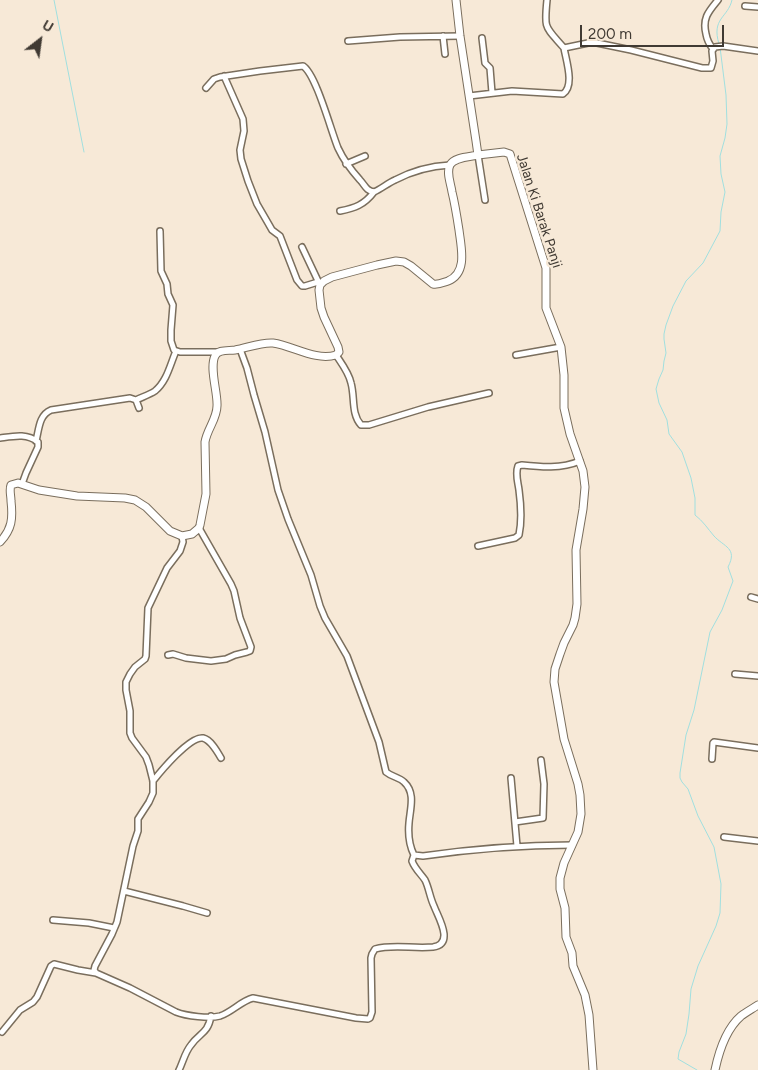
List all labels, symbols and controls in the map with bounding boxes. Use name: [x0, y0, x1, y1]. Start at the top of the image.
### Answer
north arrow: [15, 15, 65, 65]
scale bar: [583, 15, 727, 47]
text: U: [39, 17, 56, 36]
text: 200 m: [588, 25, 632, 43]
street label: Jalan Ki Barak Panji: [513, 152, 565, 270]

